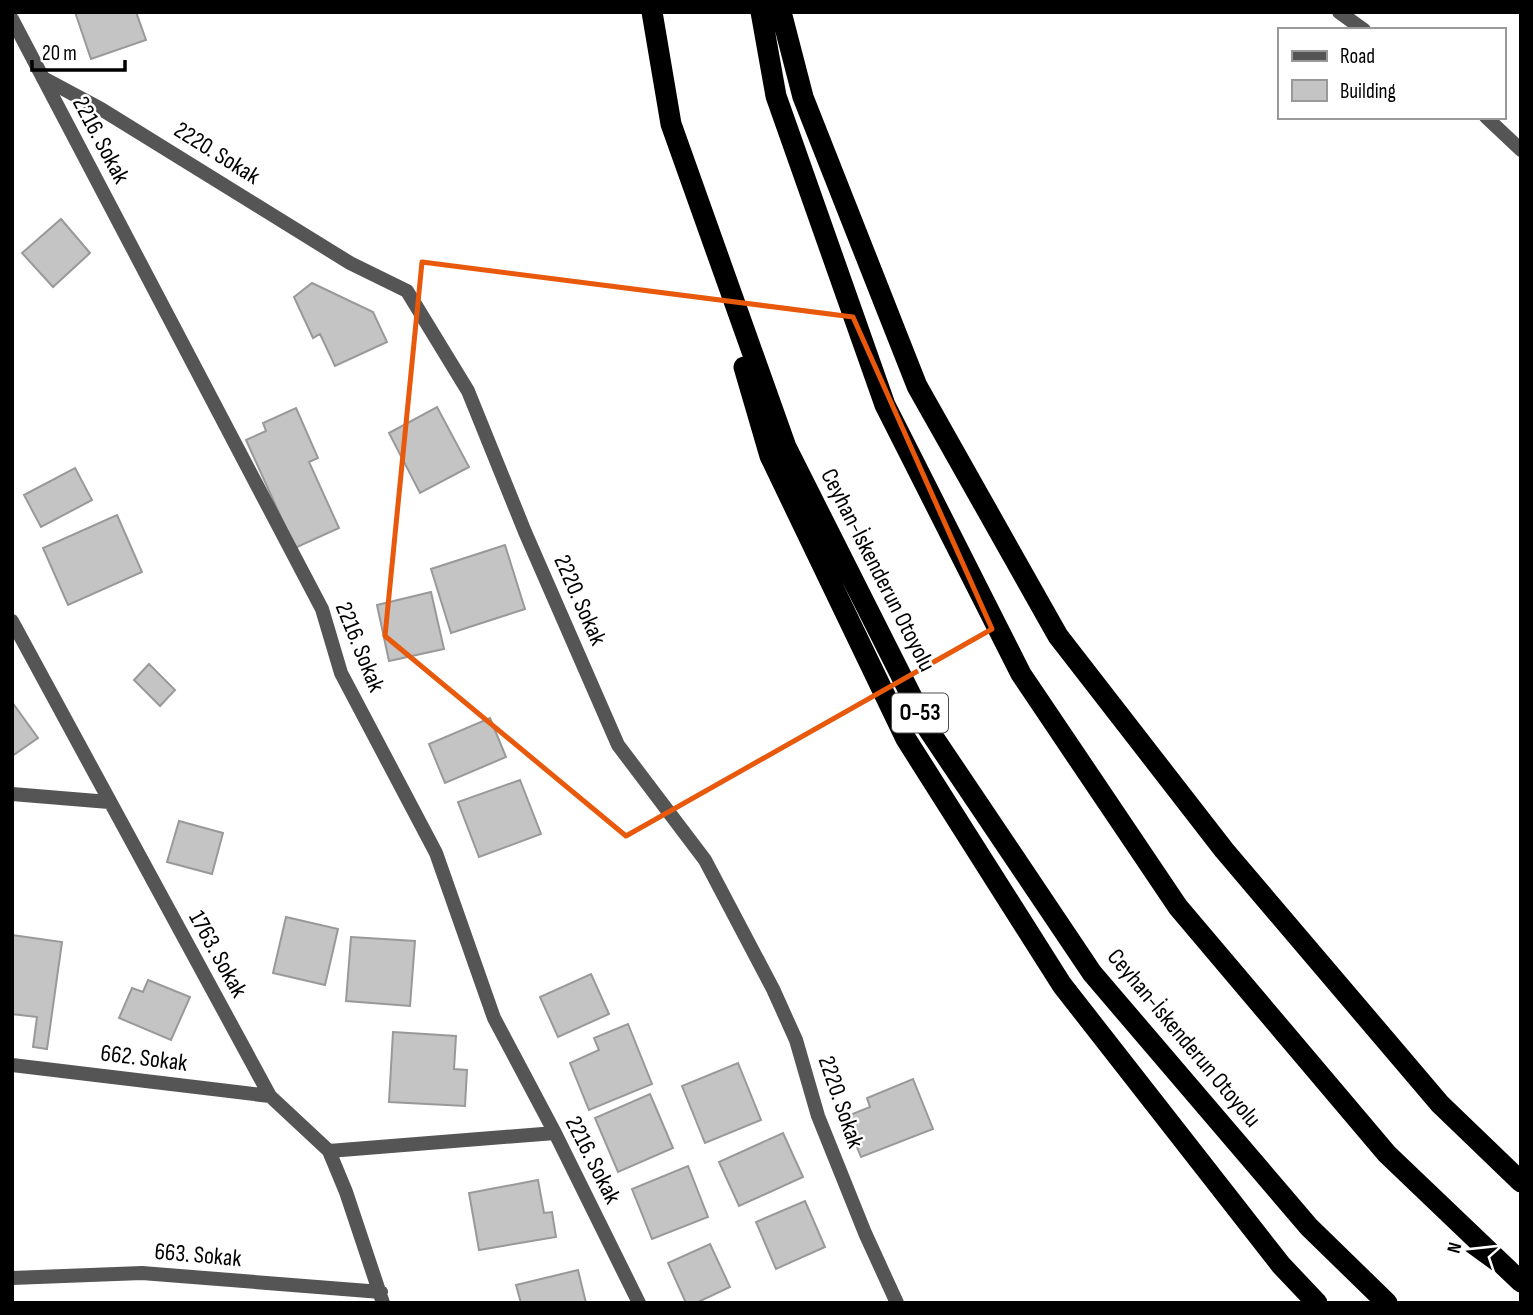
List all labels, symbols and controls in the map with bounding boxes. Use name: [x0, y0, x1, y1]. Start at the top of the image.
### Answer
scale bar: [32, 28, 124, 72]
legend: [1278, 28, 1505, 119]
text: 20 m: [42, 41, 77, 66]
text: Road: [1340, 44, 1375, 69]
text: Building: [1340, 79, 1396, 104]
street label: 2216. Sokak: [66, 92, 136, 188]
street label: 2220. Sokak: [169, 115, 265, 191]
street label: Ceyhan-İskenderun Otoyolu: [814, 464, 942, 676]
street label: 2220. Sokak: [547, 550, 613, 650]
street label: 2216. Sokak: [329, 598, 391, 696]
road number: O-53: [892, 694, 948, 733]
street label: 1763. Sokak: [182, 906, 254, 1002]
street label: Ceyhan-İskenderun Otoyolu: [1101, 943, 1267, 1133]
street label: 662. Sokak: [99, 1038, 189, 1078]
street label: 2220. Sokak: [812, 1052, 870, 1152]
street label: 2216. Sokak: [559, 1111, 627, 1209]
north arrow: [1435, 1217, 1505, 1287]
street label: 663. Sokak: [153, 1237, 243, 1273]
text: N: [1443, 1240, 1467, 1256]

